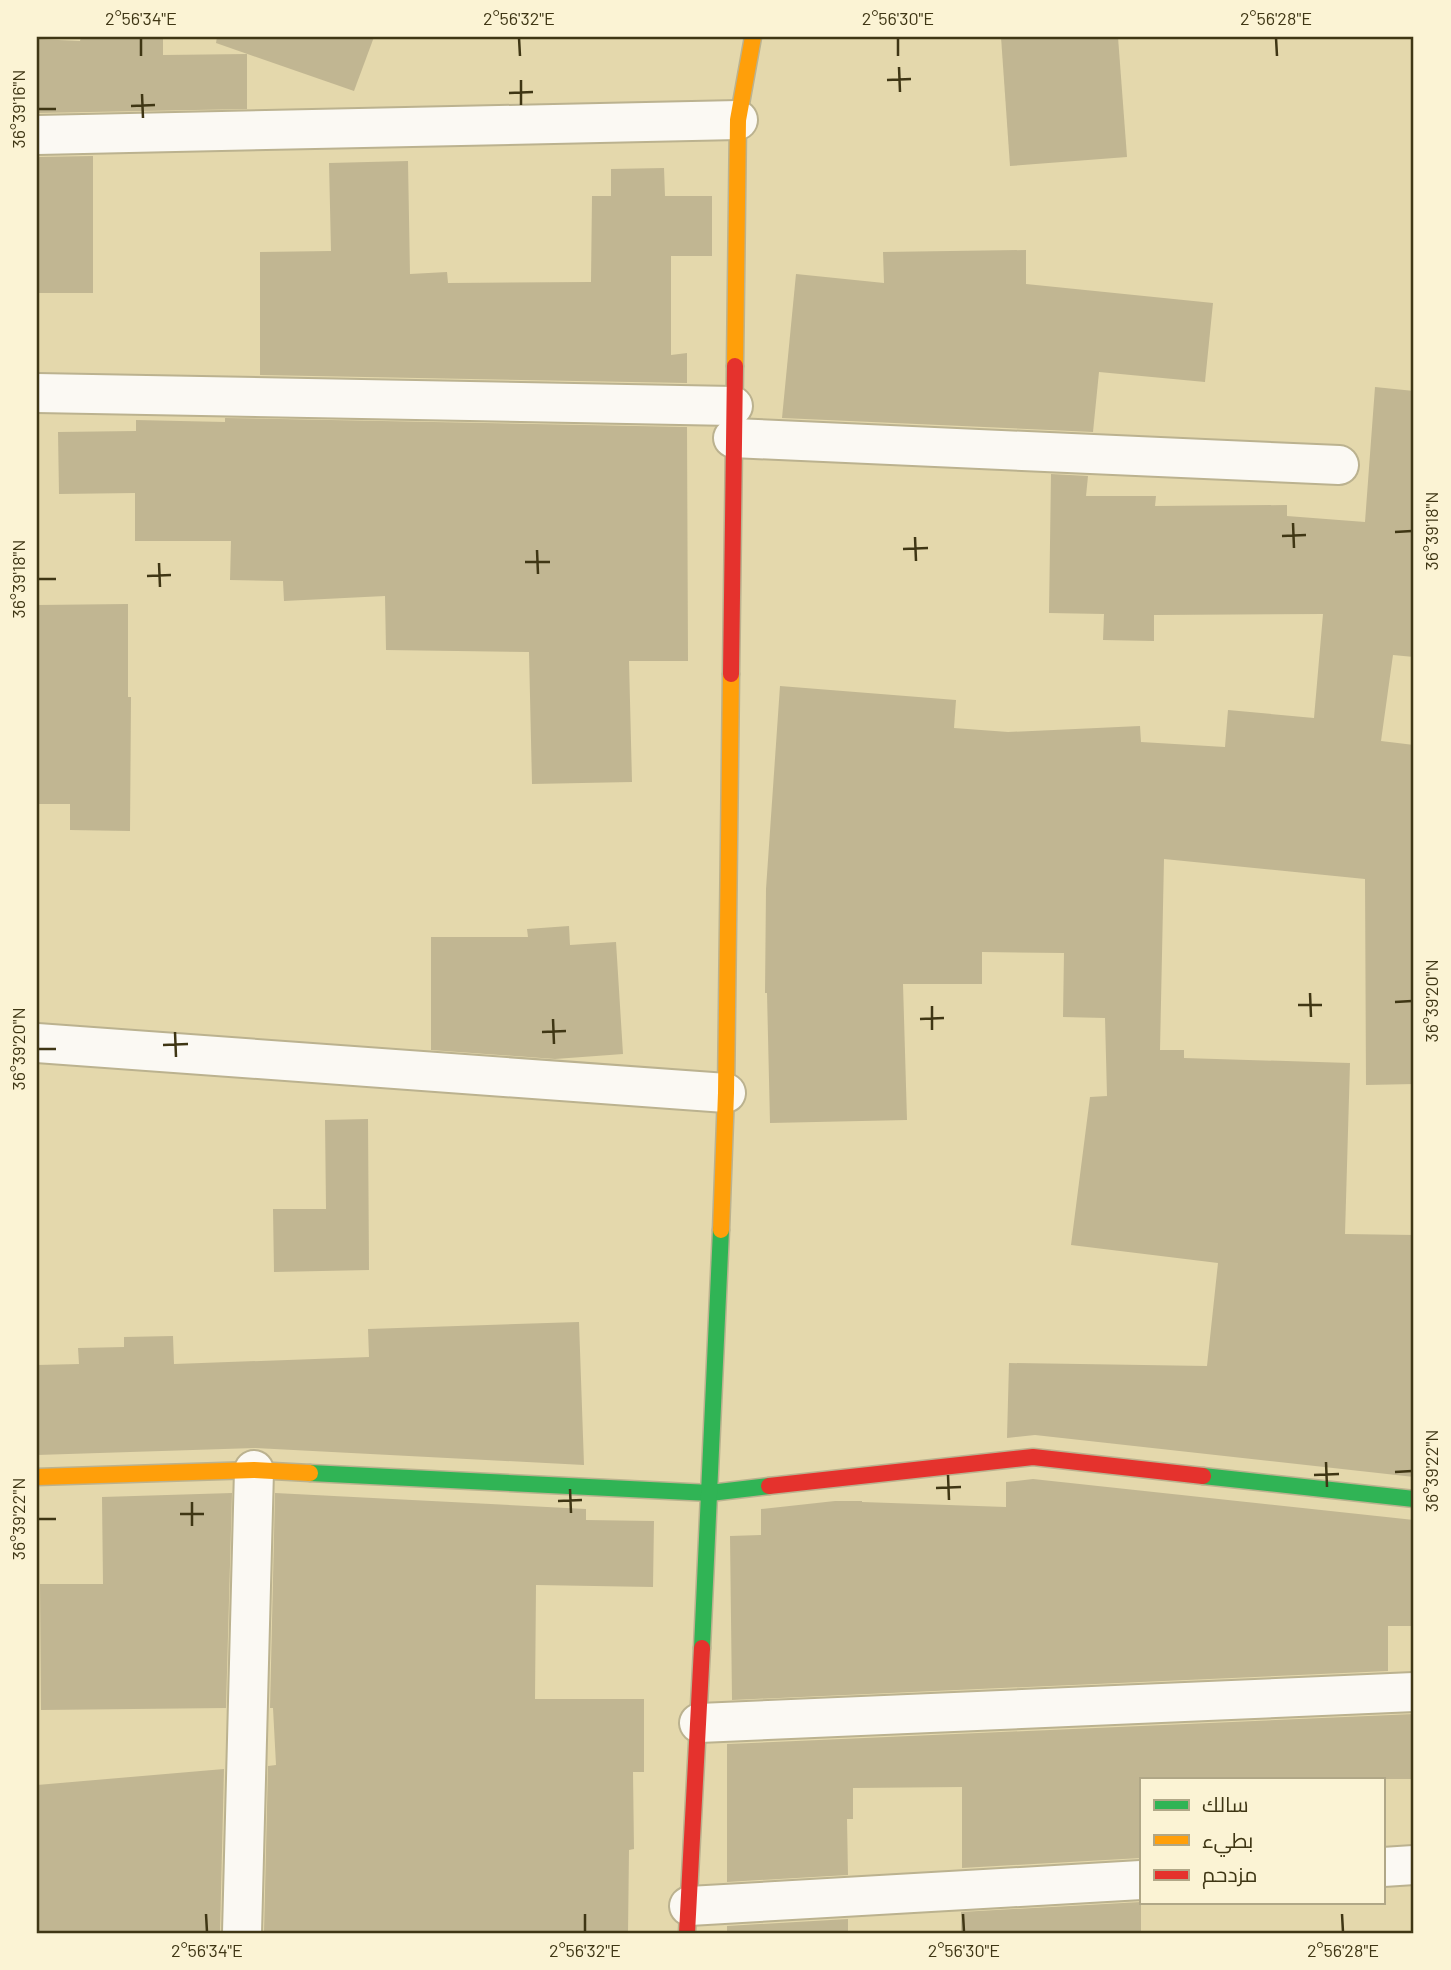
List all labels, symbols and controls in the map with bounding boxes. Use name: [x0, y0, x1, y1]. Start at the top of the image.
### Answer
text: 2°56'34"E: [105, 7, 177, 29]
text: 2°56'32"E: [483, 7, 555, 29]
text: 2°56'30"E: [862, 7, 934, 29]
text: 2°56'28"E: [1240, 7, 1312, 29]
text: 36°39'16"N: [7, 70, 29, 148]
text: 36°39'18"N: [1420, 491, 1442, 571]
text: 36°39'18"N: [7, 539, 29, 619]
text: 36°39'20"N: [1420, 959, 1442, 1043]
text: 36°39'20"N: [7, 1007, 29, 1091]
text: 36°39'22"N: [1420, 1430, 1442, 1512]
text: 36°39'22"N: [7, 1478, 29, 1560]
legend: [1140, 1778, 1384, 1904]
text: سالك: [1202, 1791, 1249, 1816]
text: بطيء: [1202, 1827, 1253, 1857]
text: مزدحم: [1202, 1861, 1257, 1889]
text: 2°56'34"E: [171, 1939, 243, 1961]
text: 2°56'32"E: [549, 1939, 621, 1961]
text: 2°56'30"E: [928, 1939, 1000, 1961]
text: 2°56'28"E: [1307, 1939, 1379, 1961]

